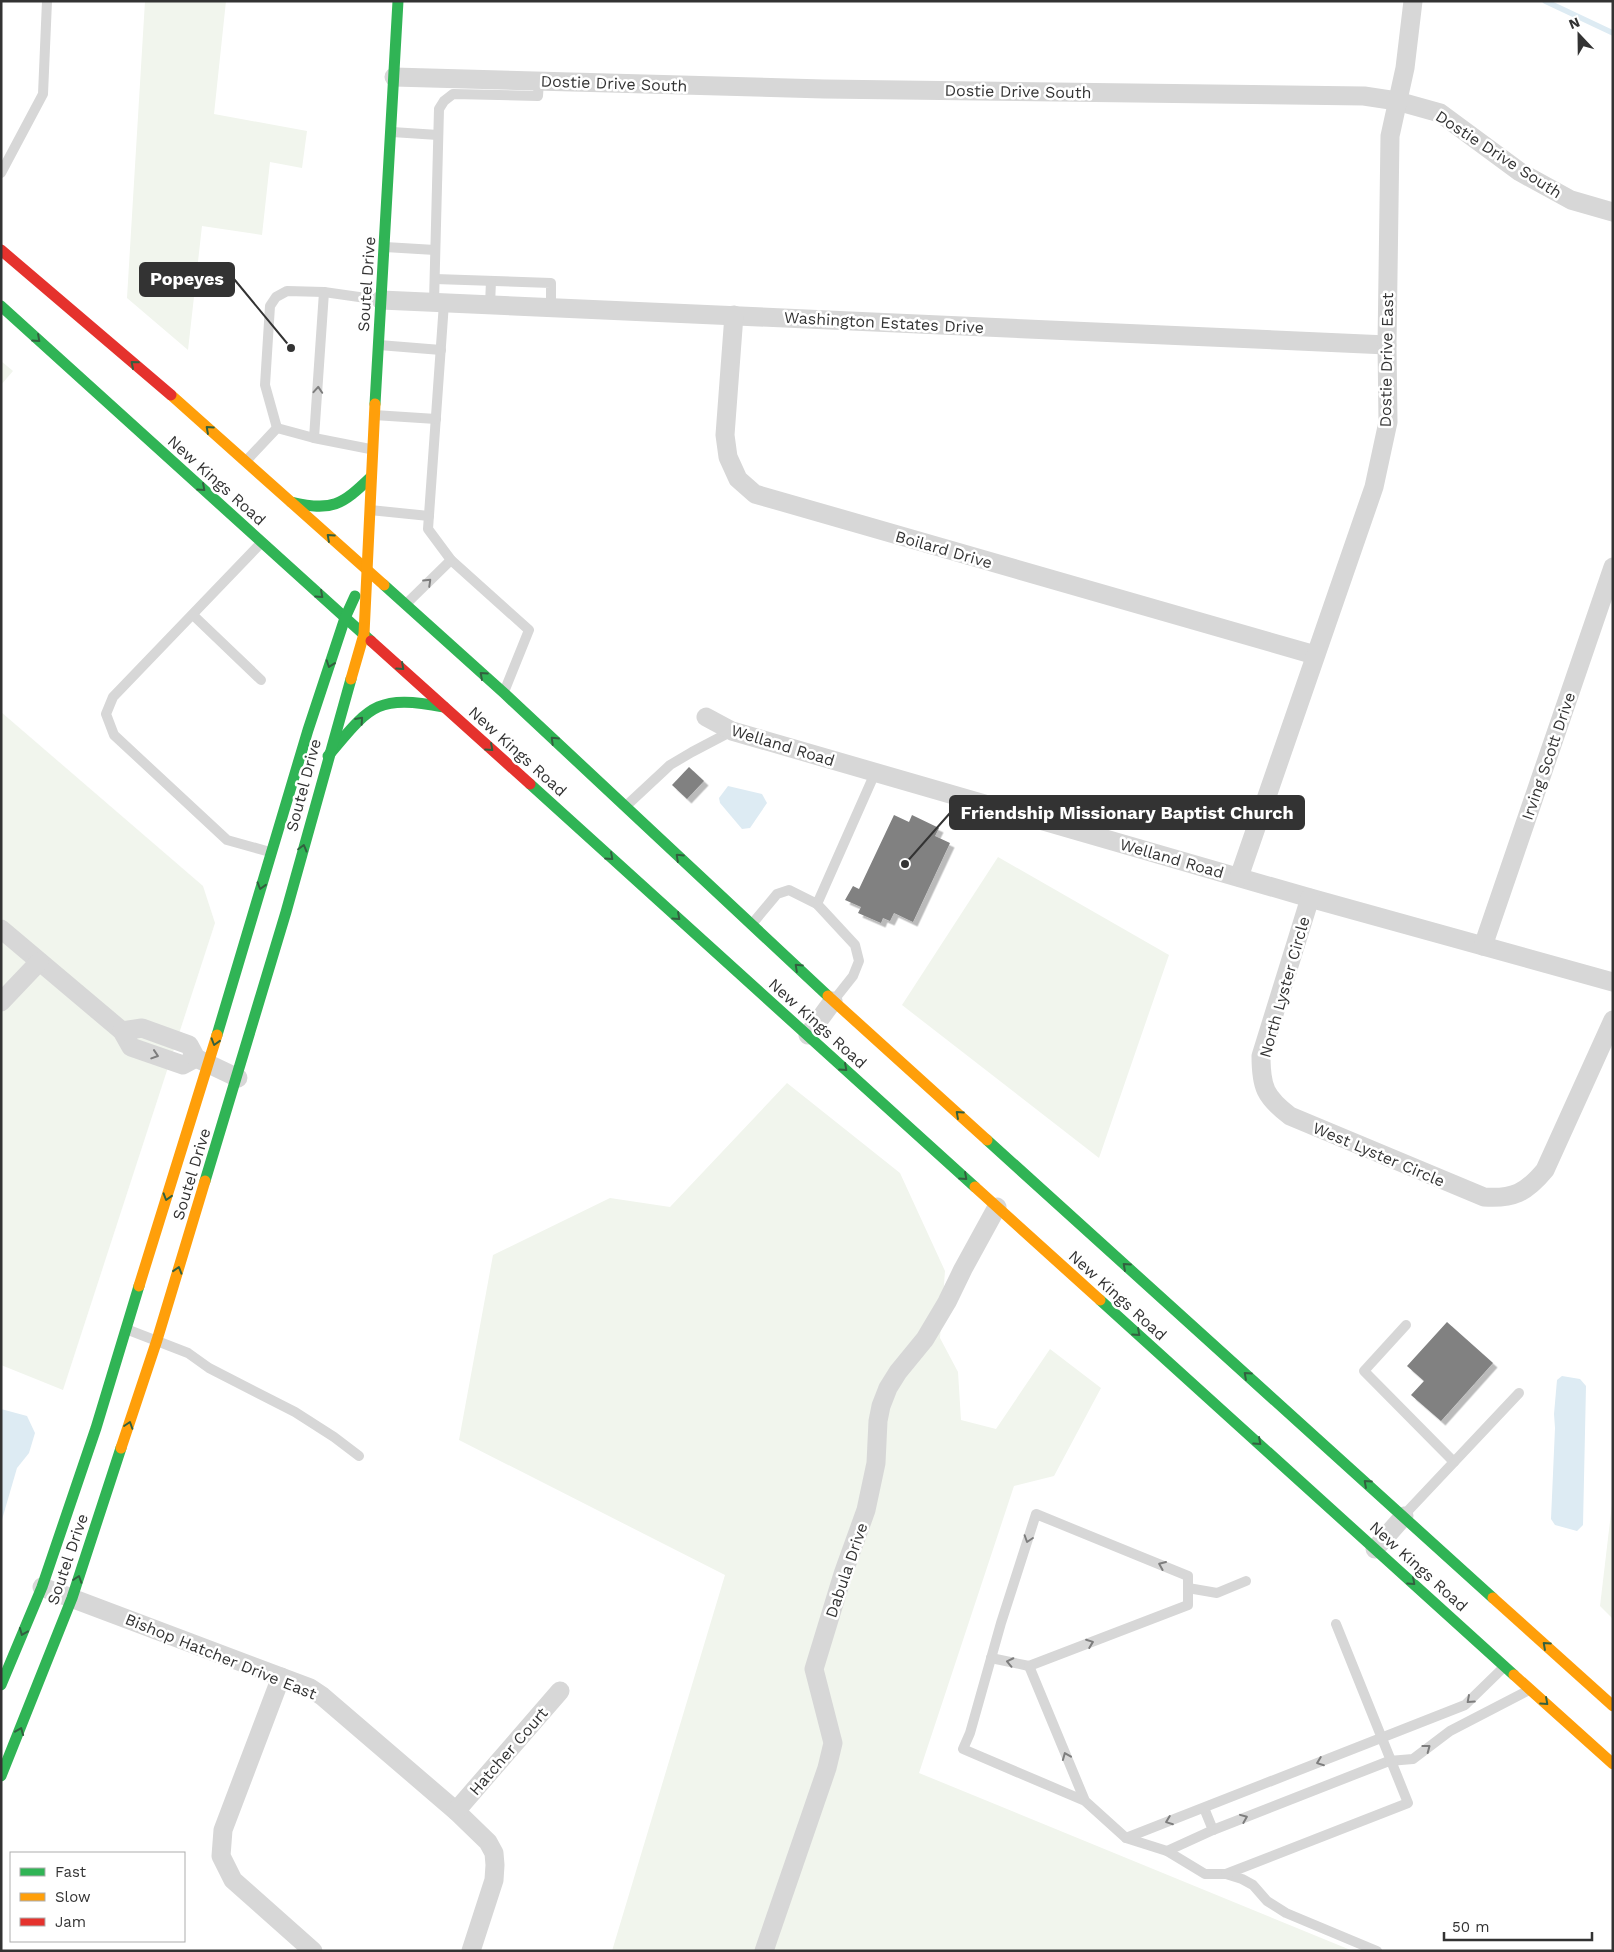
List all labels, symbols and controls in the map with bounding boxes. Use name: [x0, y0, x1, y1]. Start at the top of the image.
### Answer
north arrow: [1554, 10, 1604, 60]
text: N: [1566, 14, 1582, 32]
street label: Dostie Drive South: [540, 71, 688, 96]
street label: Dostie Drive South: [944, 81, 1092, 102]
street label: Dostie Drive South: [1432, 106, 1565, 202]
street label: Soutel Drive: [354, 236, 379, 332]
callout: Popeyes: [140, 263, 234, 296]
text: Popeyes: [150, 268, 224, 289]
street label: Dostie Drive East: [1376, 292, 1397, 428]
street label: Washington Estates Drive: [784, 308, 984, 337]
one-way arrow: [32, 333, 41, 342]
one-way arrow: [130, 360, 139, 369]
one-way arrow: [312, 385, 323, 393]
one-way arrow: [205, 426, 214, 435]
street label: New Kings Road: [164, 431, 270, 529]
one-way arrow: [196, 482, 205, 491]
street label: Boilard Drive: [893, 527, 994, 572]
one-way arrow: [326, 534, 335, 543]
one-way arrow: [423, 579, 432, 588]
one-way arrow: [315, 589, 324, 598]
one-way arrow: [326, 659, 336, 668]
one-way arrow: [395, 661, 404, 670]
one-way arrow: [480, 672, 489, 681]
street label: Irving Scott Drive: [1518, 690, 1579, 823]
street label: New Kings Road: [465, 702, 571, 800]
one-way arrow: [354, 716, 363, 725]
street label: Welland Road: [729, 721, 837, 770]
street label: Soutel Drive: [282, 737, 325, 834]
one-way arrow: [551, 737, 560, 746]
one-way arrow: [484, 742, 493, 751]
callout: Friendship Missionary Baptist Church: [950, 796, 1304, 829]
text: Friendship Missionary Baptist Church: [960, 802, 1294, 823]
street label: Welland Road: [1118, 835, 1226, 882]
one-way arrow: [298, 844, 308, 852]
one-way arrow: [605, 851, 614, 860]
one-way arrow: [675, 854, 684, 863]
one-way arrow: [257, 882, 267, 890]
one-way arrow: [672, 912, 681, 921]
street label: North Lyster Circle: [1255, 914, 1314, 1060]
one-way arrow: [794, 964, 803, 973]
street label: New Kings Road: [765, 974, 871, 1072]
one-way arrow: [210, 1037, 220, 1046]
one-way arrow: [150, 1050, 159, 1060]
one-way arrow: [838, 1062, 847, 1071]
one-way arrow: [955, 1111, 964, 1120]
street label: West Lyster Circle: [1310, 1118, 1448, 1191]
street label: Soutel Drive: [168, 1126, 214, 1222]
one-way arrow: [959, 1171, 968, 1180]
one-way arrow: [162, 1192, 172, 1201]
street label: New Kings Road: [1065, 1246, 1171, 1344]
one-way arrow: [1123, 1262, 1132, 1271]
one-way arrow: [173, 1266, 183, 1274]
one-way arrow: [1131, 1327, 1140, 1336]
one-way arrow: [1243, 1371, 1252, 1380]
one-way arrow: [123, 1421, 133, 1429]
one-way arrow: [1252, 1436, 1261, 1445]
one-way arrow: [1364, 1480, 1373, 1489]
street label: Soutel Drive: [43, 1511, 92, 1607]
street label: New Kings Road: [1366, 1517, 1472, 1615]
street label: Dabula Drive: [821, 1520, 872, 1620]
one-way arrow: [1024, 1534, 1034, 1543]
one-way arrow: [1158, 1561, 1167, 1572]
one-way arrow: [72, 1575, 82, 1584]
one-way arrow: [1406, 1576, 1415, 1585]
street label: Bishop Hatcher Drive East: [122, 1609, 319, 1704]
one-way arrow: [19, 1627, 29, 1636]
one-way arrow: [1085, 1639, 1094, 1649]
one-way arrow: [1542, 1642, 1551, 1651]
one-way arrow: [1006, 1657, 1015, 1668]
one-way arrow: [1466, 1694, 1475, 1703]
one-way arrow: [1539, 1697, 1548, 1706]
street label: Hatcher Court: [465, 1703, 552, 1799]
one-way arrow: [13, 1727, 24, 1736]
one-way arrow: [1421, 1746, 1430, 1754]
one-way arrow: [1062, 1752, 1073, 1761]
one-way arrow: [1316, 1756, 1325, 1766]
one-way arrow: [1239, 1814, 1248, 1824]
one-way arrow: [1165, 1815, 1174, 1825]
legend: [10, 1852, 185, 1942]
text: Fast: [55, 1863, 87, 1881]
text: Slow: [55, 1888, 91, 1906]
scale bar: [1444, 1910, 1592, 1942]
text: Jam: [55, 1913, 86, 1931]
text: 50 m: [1452, 1918, 1489, 1936]

